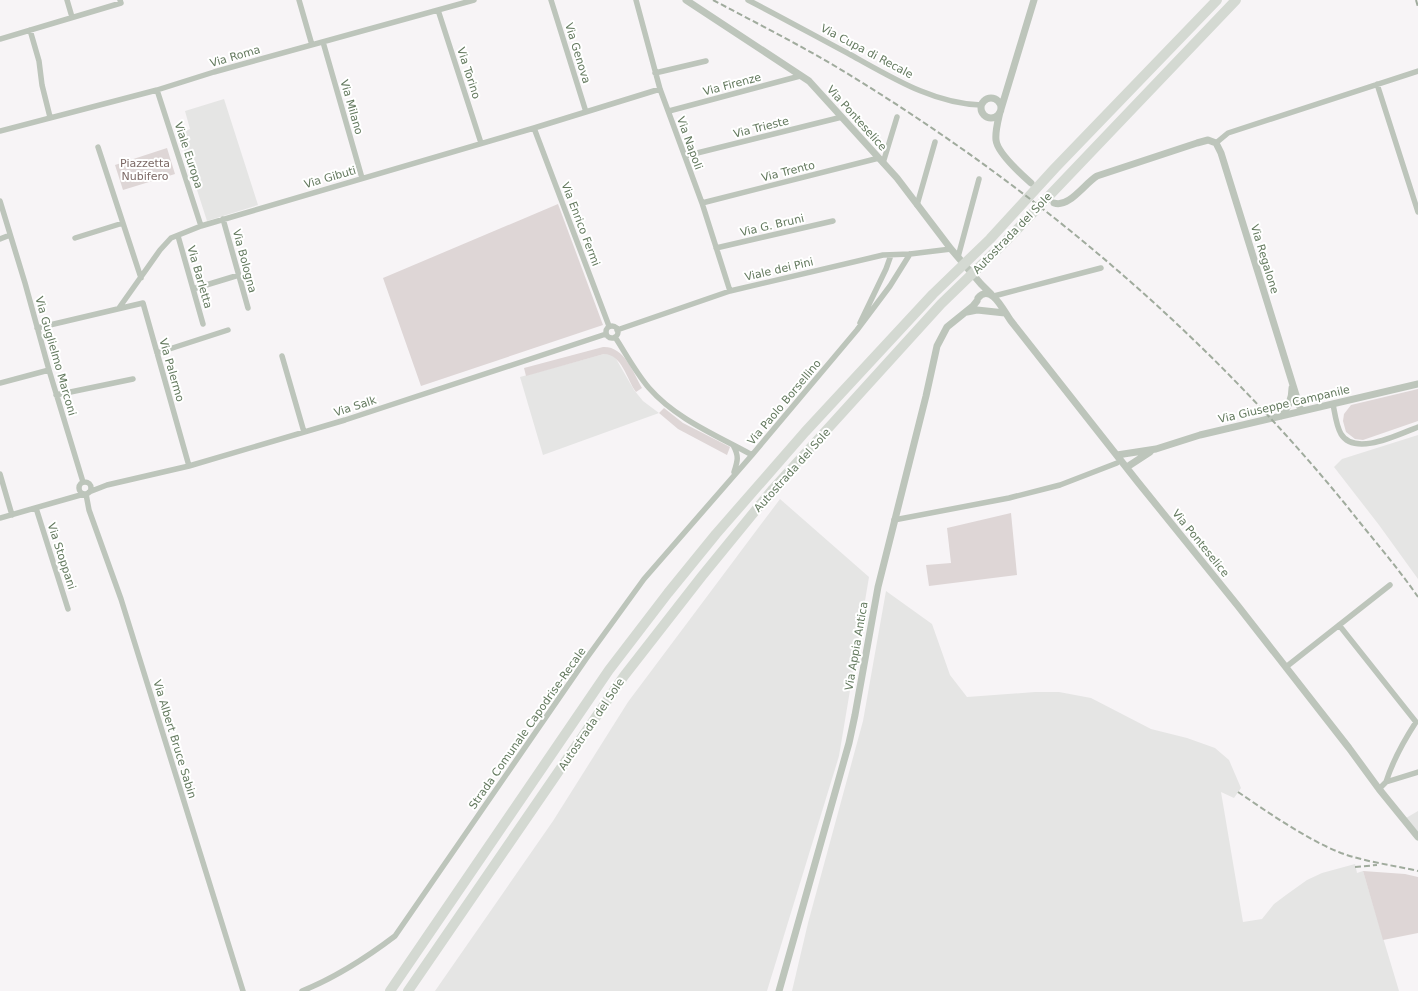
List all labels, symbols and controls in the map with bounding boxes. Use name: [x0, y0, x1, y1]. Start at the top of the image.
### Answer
street label: Via Genova: [562, 21, 593, 85]
street label: Via Cupa di Recale: [818, 22, 915, 81]
street label: Via Roma: [208, 43, 262, 70]
street label: Via Torino: [454, 46, 483, 101]
street label: Via Firenze: [702, 70, 763, 98]
street label: Via Milano: [337, 78, 366, 136]
street label: Via Ponteselice: [824, 83, 889, 154]
street label: Via Trieste: [732, 114, 790, 141]
street label: Via Napoli: [674, 115, 705, 171]
street label: Viale Europa: [172, 120, 205, 190]
park label: Piazzetta Nubifero: [120, 157, 170, 183]
street label: Via Trento: [760, 158, 817, 184]
street label: Via Gibuti: [303, 164, 358, 191]
street label: Via Enrico Fermi: [559, 180, 603, 268]
street label: Autostrada del Sole: [970, 190, 1055, 277]
street label: Via G. Bruni: [739, 212, 805, 239]
street label: Via Regalone: [1248, 223, 1281, 296]
street label: Via Bologna: [230, 228, 259, 294]
street label: Via Barletta: [184, 244, 215, 310]
street label: Viale dei Pini: [743, 255, 815, 284]
street label: Via Guglielmo Marconi: [32, 295, 79, 417]
street label: Via Palermo: [156, 337, 187, 403]
street label: Via Paolo Borsellino: [745, 357, 824, 448]
street label: Via Giuseppe Campanile: [1217, 383, 1351, 426]
street label: Via Salk: [332, 393, 379, 419]
street label: Autostrada del Sole: [751, 426, 833, 515]
street label: Via Ponteselice: [1169, 507, 1232, 580]
street label: Via Stoppani: [45, 521, 78, 591]
street label: Via Appia Antica: [842, 601, 871, 692]
street label: Strada Comunale Capodrise-Recale: [466, 645, 589, 812]
street label: Autostrada del Sole: [556, 676, 627, 773]
street label: Via Albert Bruce Sabin: [150, 678, 199, 800]

